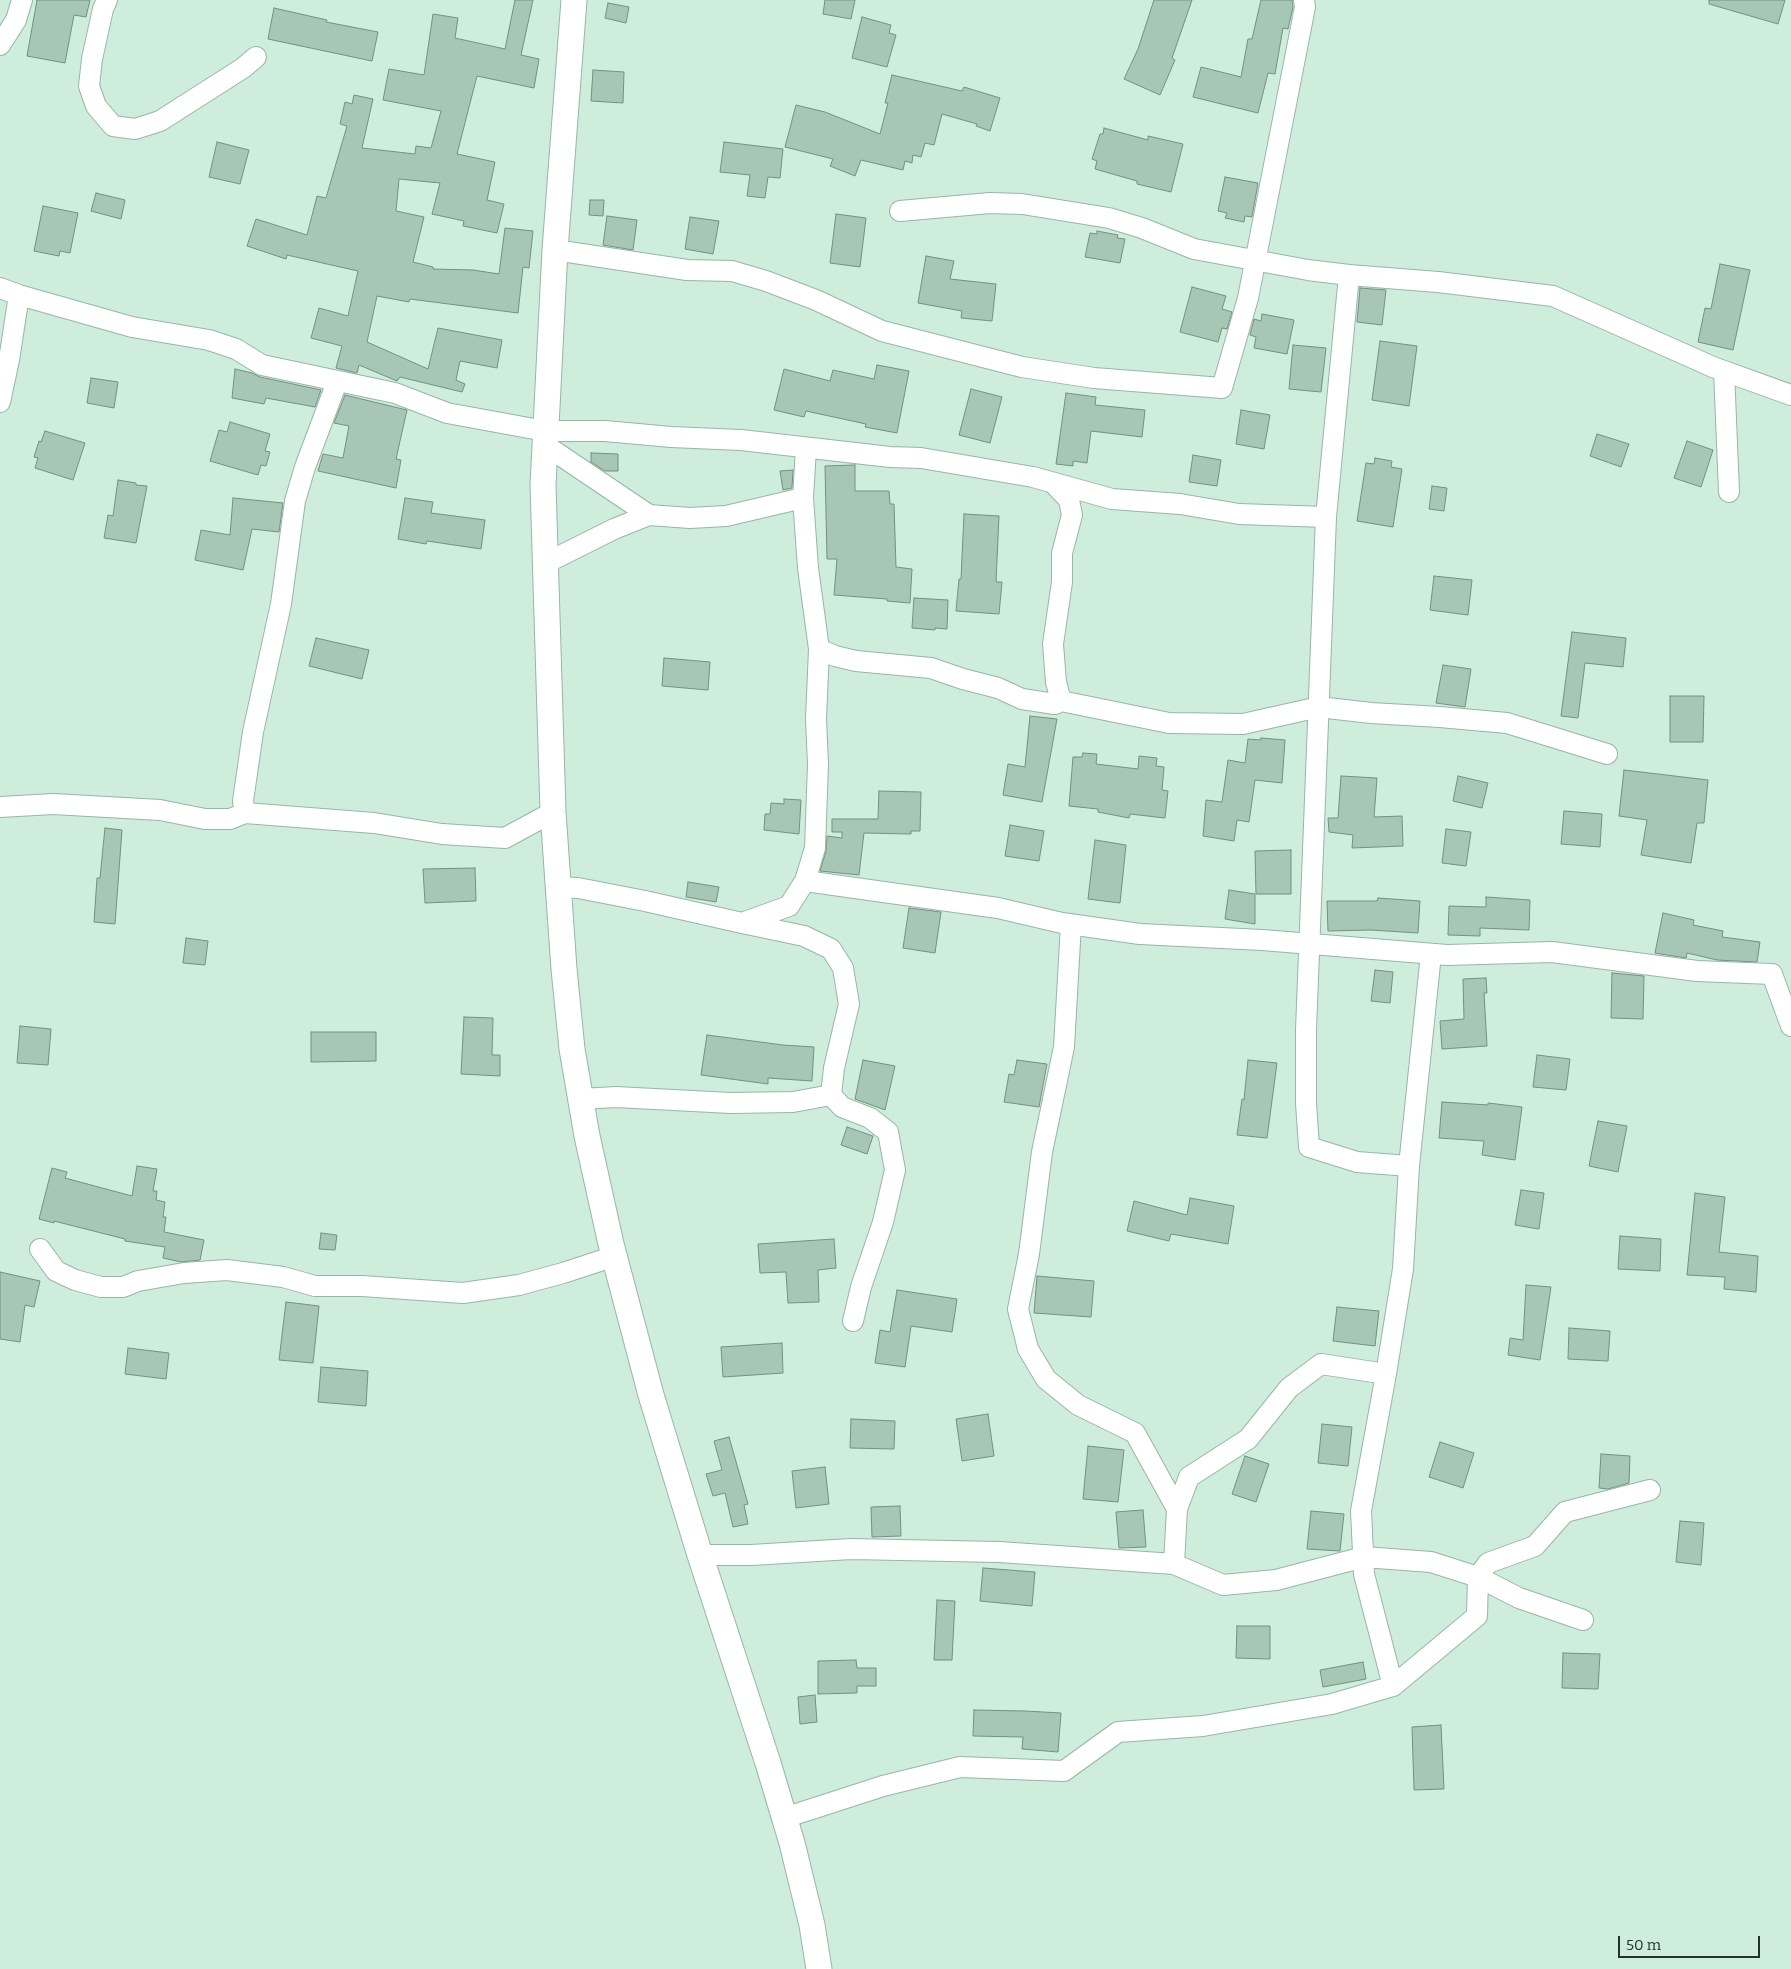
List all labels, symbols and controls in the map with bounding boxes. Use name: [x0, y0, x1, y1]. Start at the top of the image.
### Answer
scale bar: [1621, 1926, 1764, 1958]
text: 50 m: [1626, 1936, 1661, 1954]

